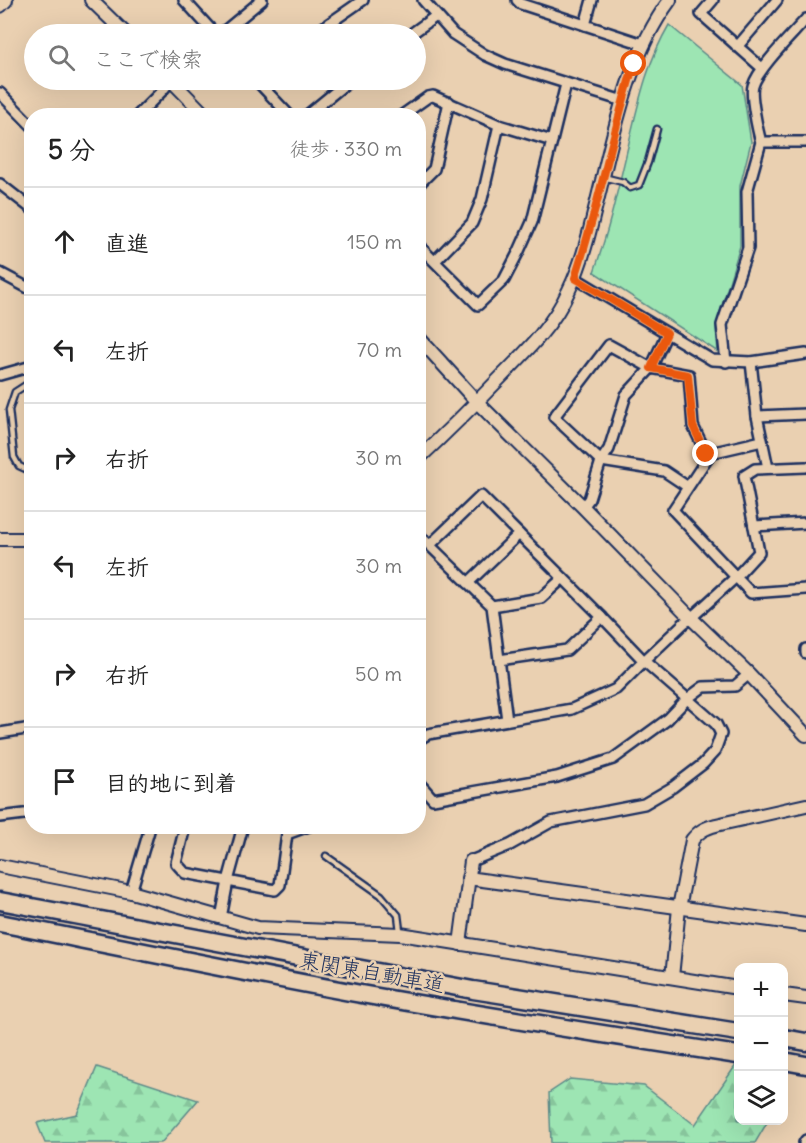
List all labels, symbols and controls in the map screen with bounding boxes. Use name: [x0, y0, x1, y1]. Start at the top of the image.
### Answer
search box: [24, 24, 426, 90]
icon: search: [45, 41, 78, 74]
text: ここで検索: [93, 45, 203, 73]
route start: [620, 50, 646, 76]
text: 5 分: [48, 133, 95, 166]
text: 徒歩 · 330 m: [290, 136, 402, 161]
icon: ahead: [48, 225, 81, 258]
text: 直進: [105, 229, 149, 257]
text: 150 m: [347, 229, 402, 254]
icon: left: [48, 333, 81, 366]
text: 左折: [105, 337, 149, 365]
text: 70 m: [357, 337, 402, 362]
route end: [692, 440, 718, 466]
icon: right: [48, 441, 81, 474]
text: 右折: [105, 445, 149, 473]
text: 30 m: [355, 445, 402, 470]
icon: left: [48, 549, 81, 582]
text: 左折: [105, 553, 149, 581]
text: 30 m: [355, 553, 402, 578]
icon: right: [48, 657, 81, 690]
text: 右折: [105, 661, 149, 689]
text: 50 m: [355, 661, 402, 686]
icon: arrive: [48, 765, 81, 798]
text: 目的地に到着: [105, 769, 237, 797]
street label: 東関東自動車道: [297, 946, 447, 998]
map controls: [734, 963, 788, 1125]
button: +: [734, 963, 788, 1017]
button: −: [734, 1017, 788, 1071]
button: layers: [734, 1071, 788, 1125]

